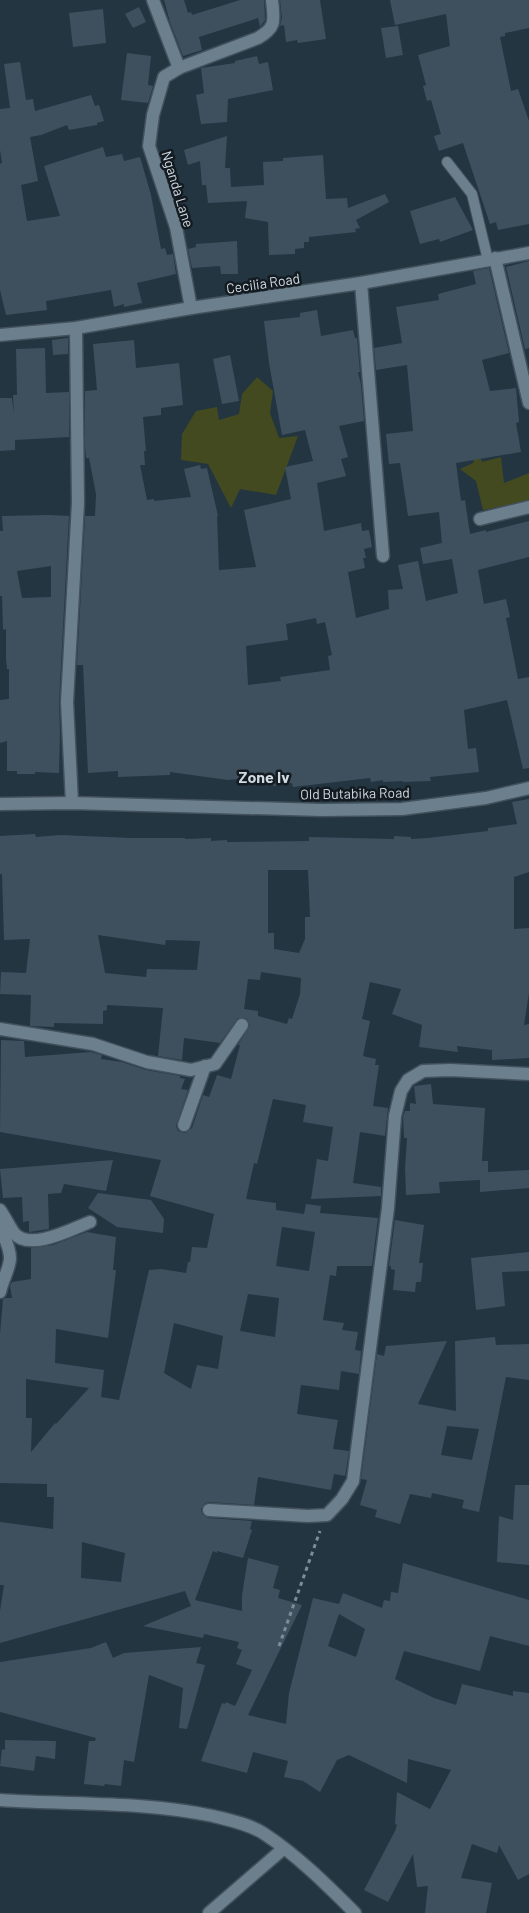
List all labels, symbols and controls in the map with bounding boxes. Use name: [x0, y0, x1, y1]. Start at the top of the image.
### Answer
street label: Nganda Lane: [158, 149, 198, 229]
street label: Cecilia Road: [225, 269, 301, 297]
district label: Zone Iv: [239, 767, 290, 786]
street label: Old Butabika Road: [300, 784, 410, 802]

